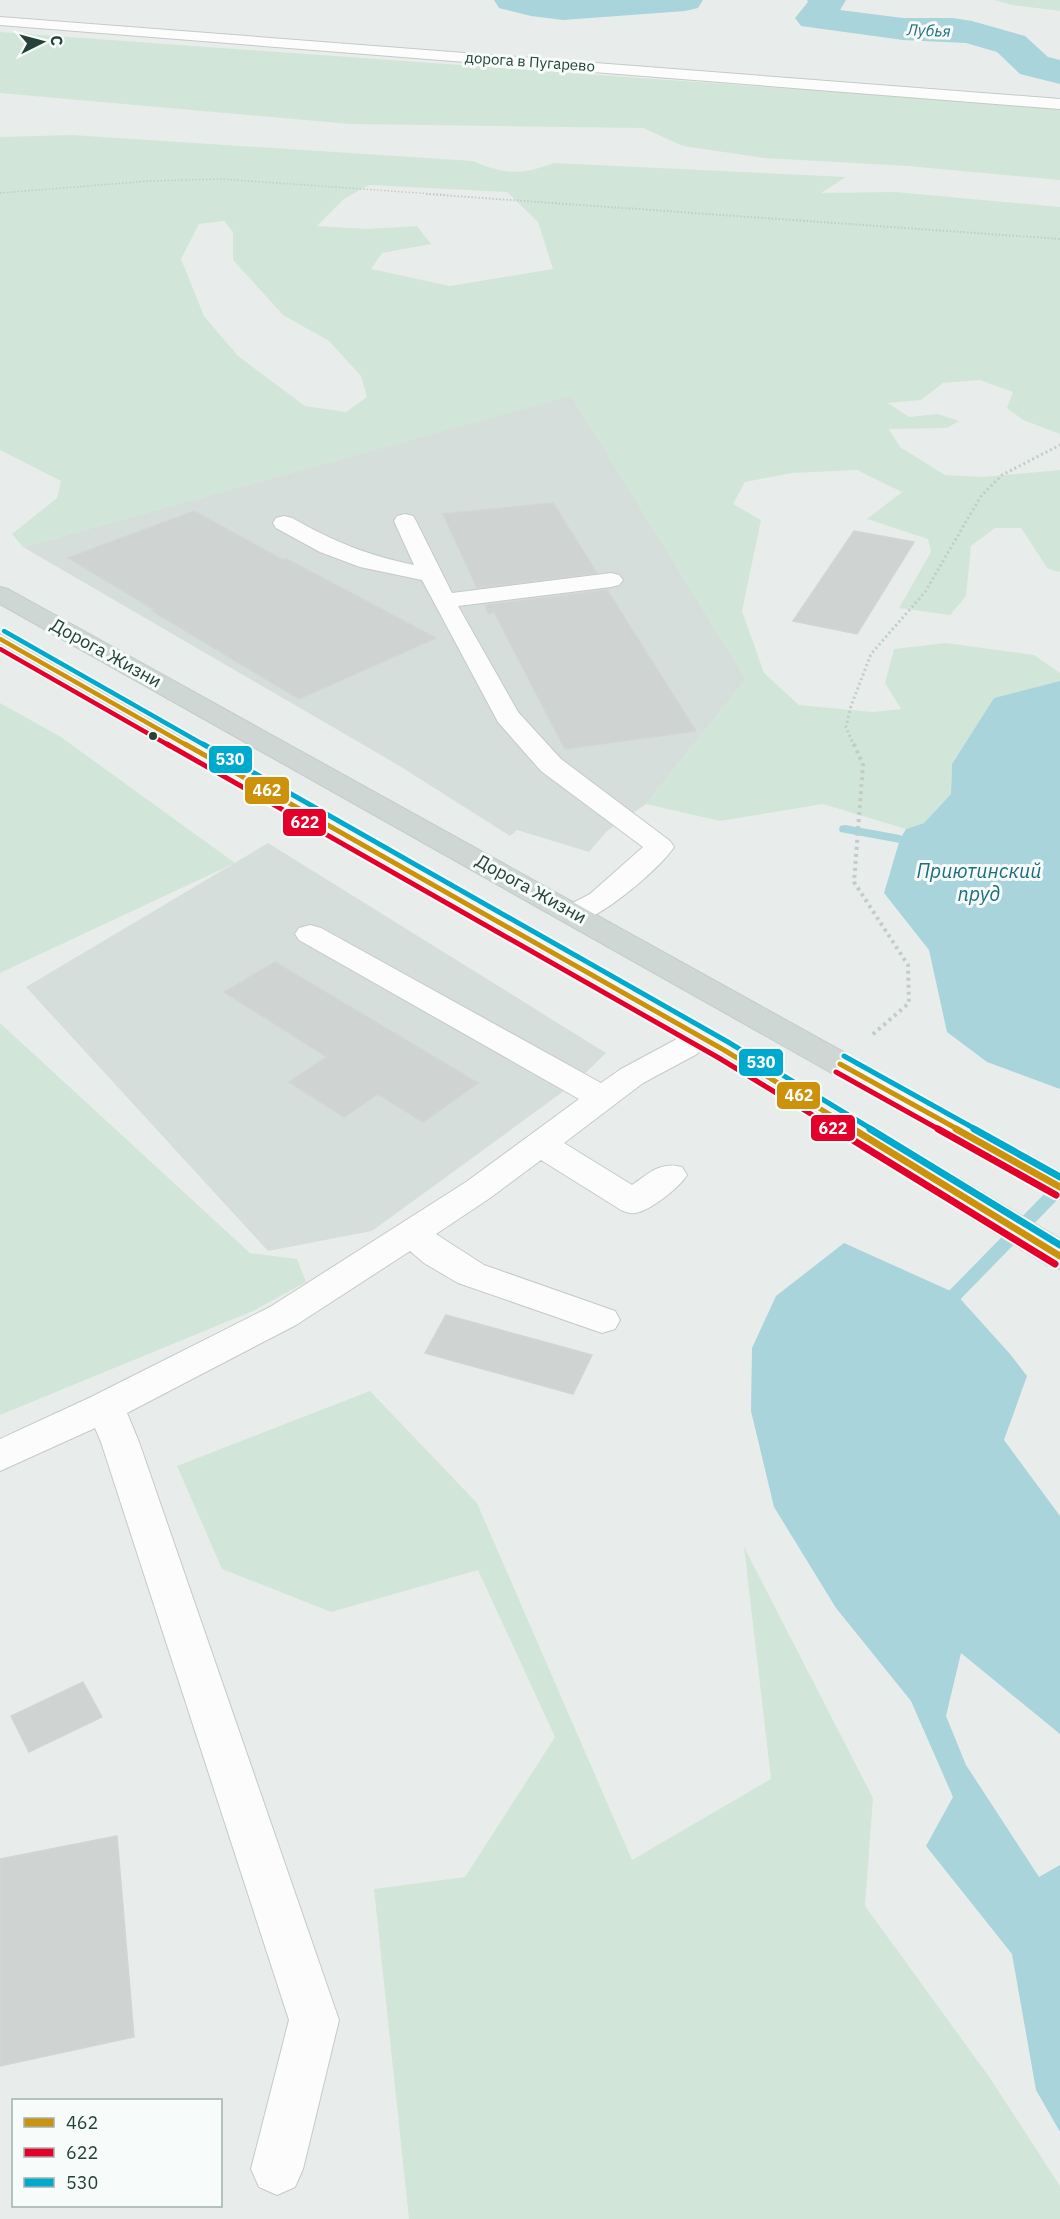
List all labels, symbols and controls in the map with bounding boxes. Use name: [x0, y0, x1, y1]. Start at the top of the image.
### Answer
north arrow: [12, 12, 72, 72]
water label: Лубья: [906, 19, 951, 41]
text: С: [46, 34, 67, 47]
street label: дорога в Пугарево: [464, 47, 596, 76]
street label: Дорога Жизни: [47, 613, 166, 692]
unlabelled marker: [147, 730, 159, 742]
line badge: 530: [208, 745, 253, 774]
text: 530: [216, 749, 245, 769]
line badge: 462: [244, 776, 290, 805]
text: 462: [253, 780, 281, 800]
line badge: 622: [282, 808, 327, 837]
text: 622: [291, 812, 319, 832]
street label: Дорога Жизни: [472, 849, 591, 928]
water label: Приютинский пруд: [916, 857, 1042, 907]
line badge: 530: [738, 1048, 784, 1077]
text: 530: [747, 1052, 776, 1072]
line badge: 462: [776, 1081, 821, 1110]
text: 462: [785, 1085, 813, 1105]
line badge: 622: [810, 1114, 856, 1142]
text: 622: [819, 1118, 847, 1138]
legend: [12, 2099, 222, 2207]
text: 462: [66, 2111, 98, 2134]
text: 622: [66, 2141, 98, 2164]
text: 530: [66, 2171, 98, 2194]

